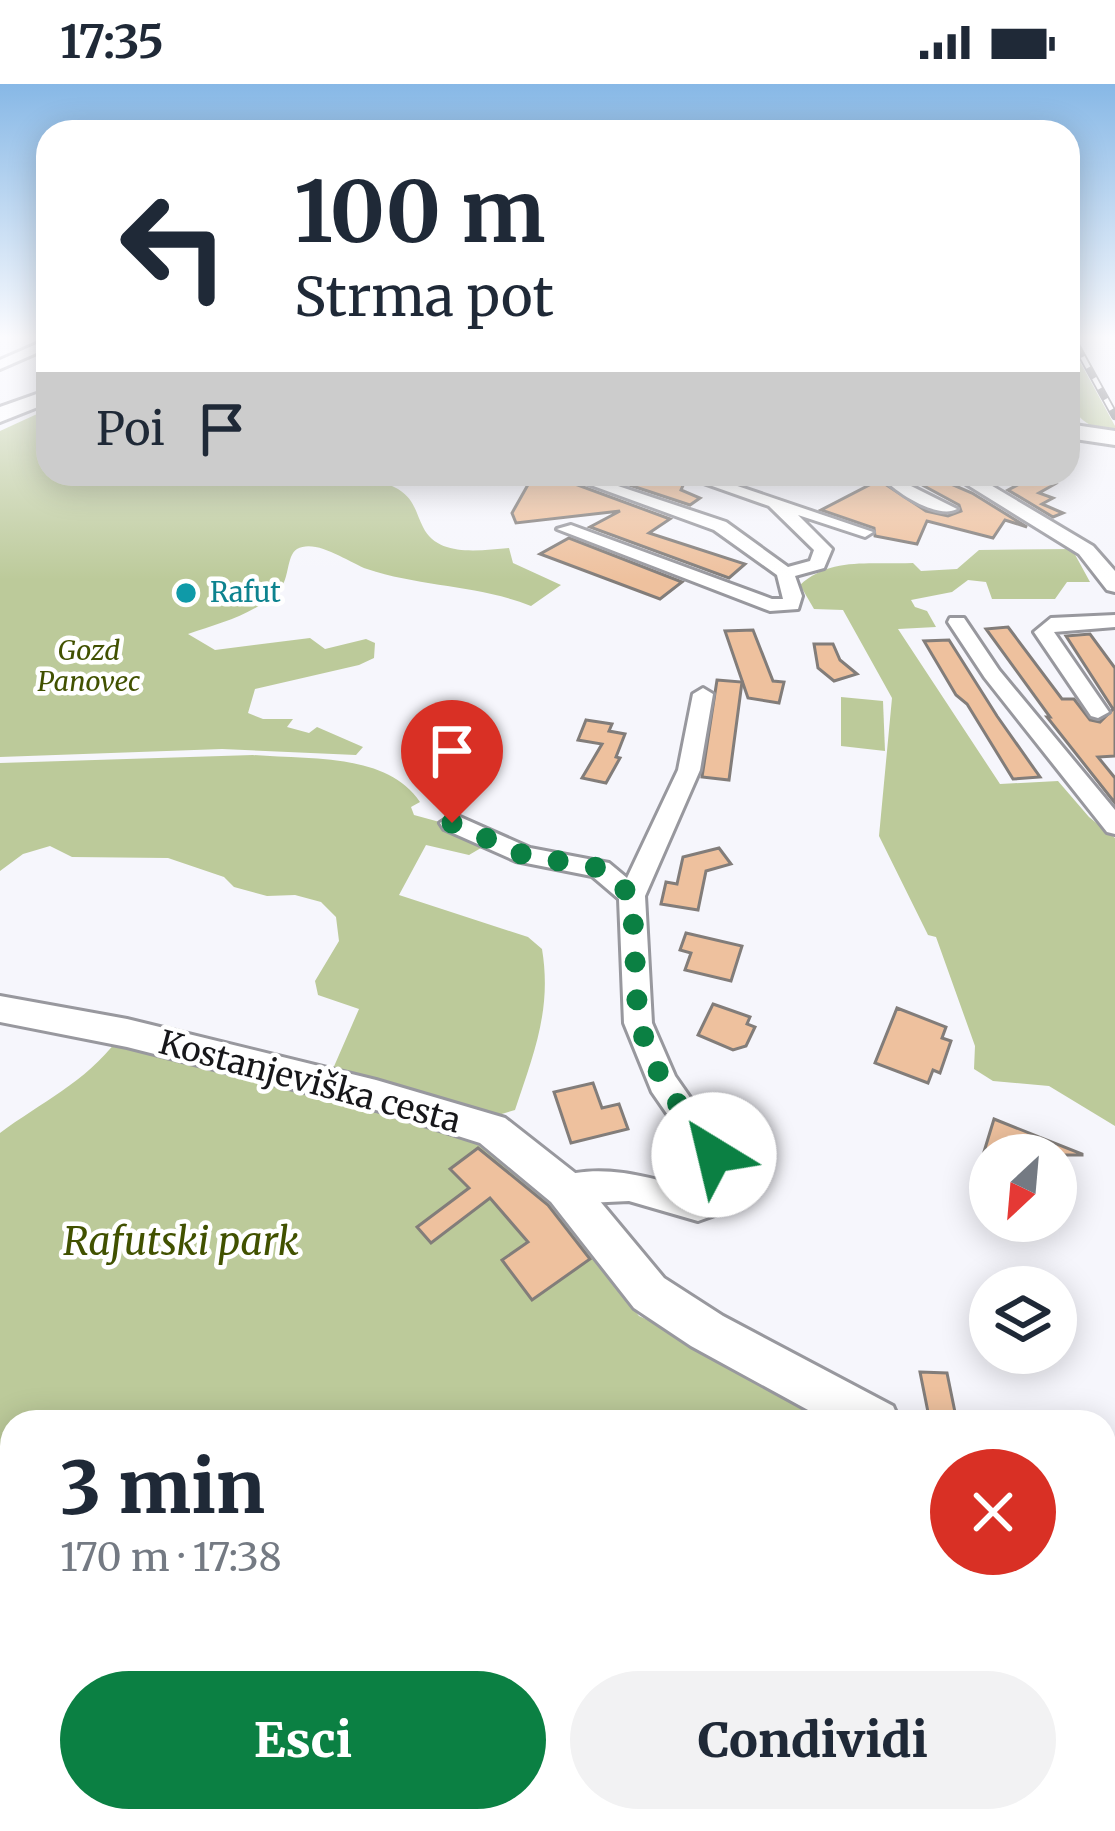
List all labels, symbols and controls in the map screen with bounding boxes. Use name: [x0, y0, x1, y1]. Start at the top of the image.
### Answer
text: 17:35: [60, 14, 164, 70]
text: 100 m: [294, 159, 546, 265]
icon: left: [96, 168, 252, 324]
text: Strma pot: [294, 263, 554, 331]
icon: arrive: [189, 396, 255, 462]
text: Poi: [96, 401, 165, 457]
place label: Rafut: [210, 575, 281, 609]
marker: Rafut: [173, 580, 199, 606]
park label: Gozd Panovec: [38, 633, 140, 698]
pin: [401, 700, 503, 823]
icon: arrive: [419, 718, 485, 784]
street label: Kostanjeviška cesta: [155, 1021, 465, 1141]
position arrow: [651, 1092, 777, 1218]
north arrow: [969, 1134, 1077, 1242]
map controls: [969, 1134, 1077, 1374]
park label: Rafutski park: [63, 1217, 299, 1266]
button: layers: [969, 1266, 1077, 1374]
text: 3 min: [60, 1442, 265, 1533]
button: close: [930, 1449, 1056, 1575]
text: 170 m · 17:38: [60, 1533, 282, 1582]
button: Esci: [60, 1671, 546, 1809]
button: Condividi: [570, 1671, 1056, 1809]

